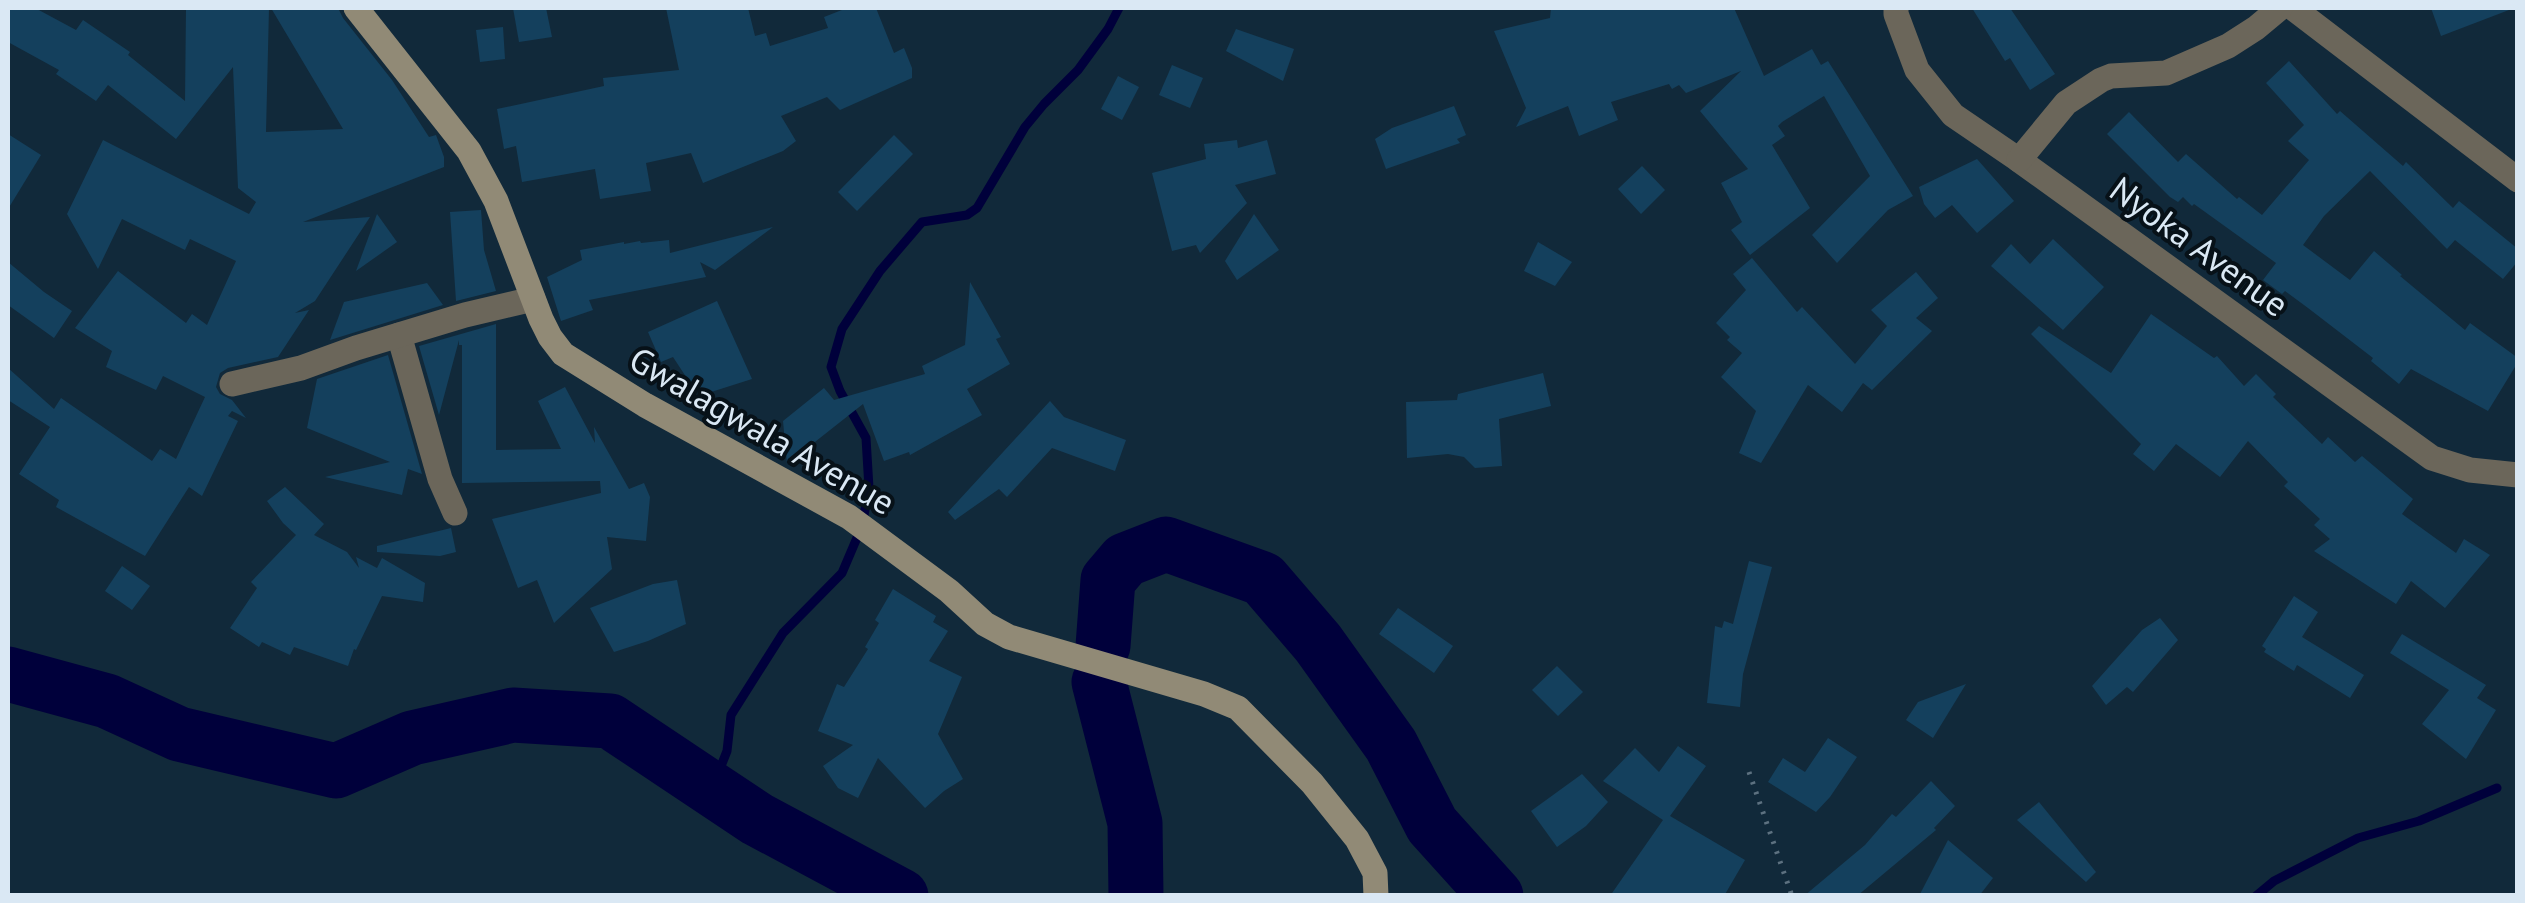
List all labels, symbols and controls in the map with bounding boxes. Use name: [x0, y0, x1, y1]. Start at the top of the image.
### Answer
street label: Nyoka Avenue: [2101, 166, 2298, 326]
street label: Gwalagwala Avenue: [621, 335, 904, 525]

